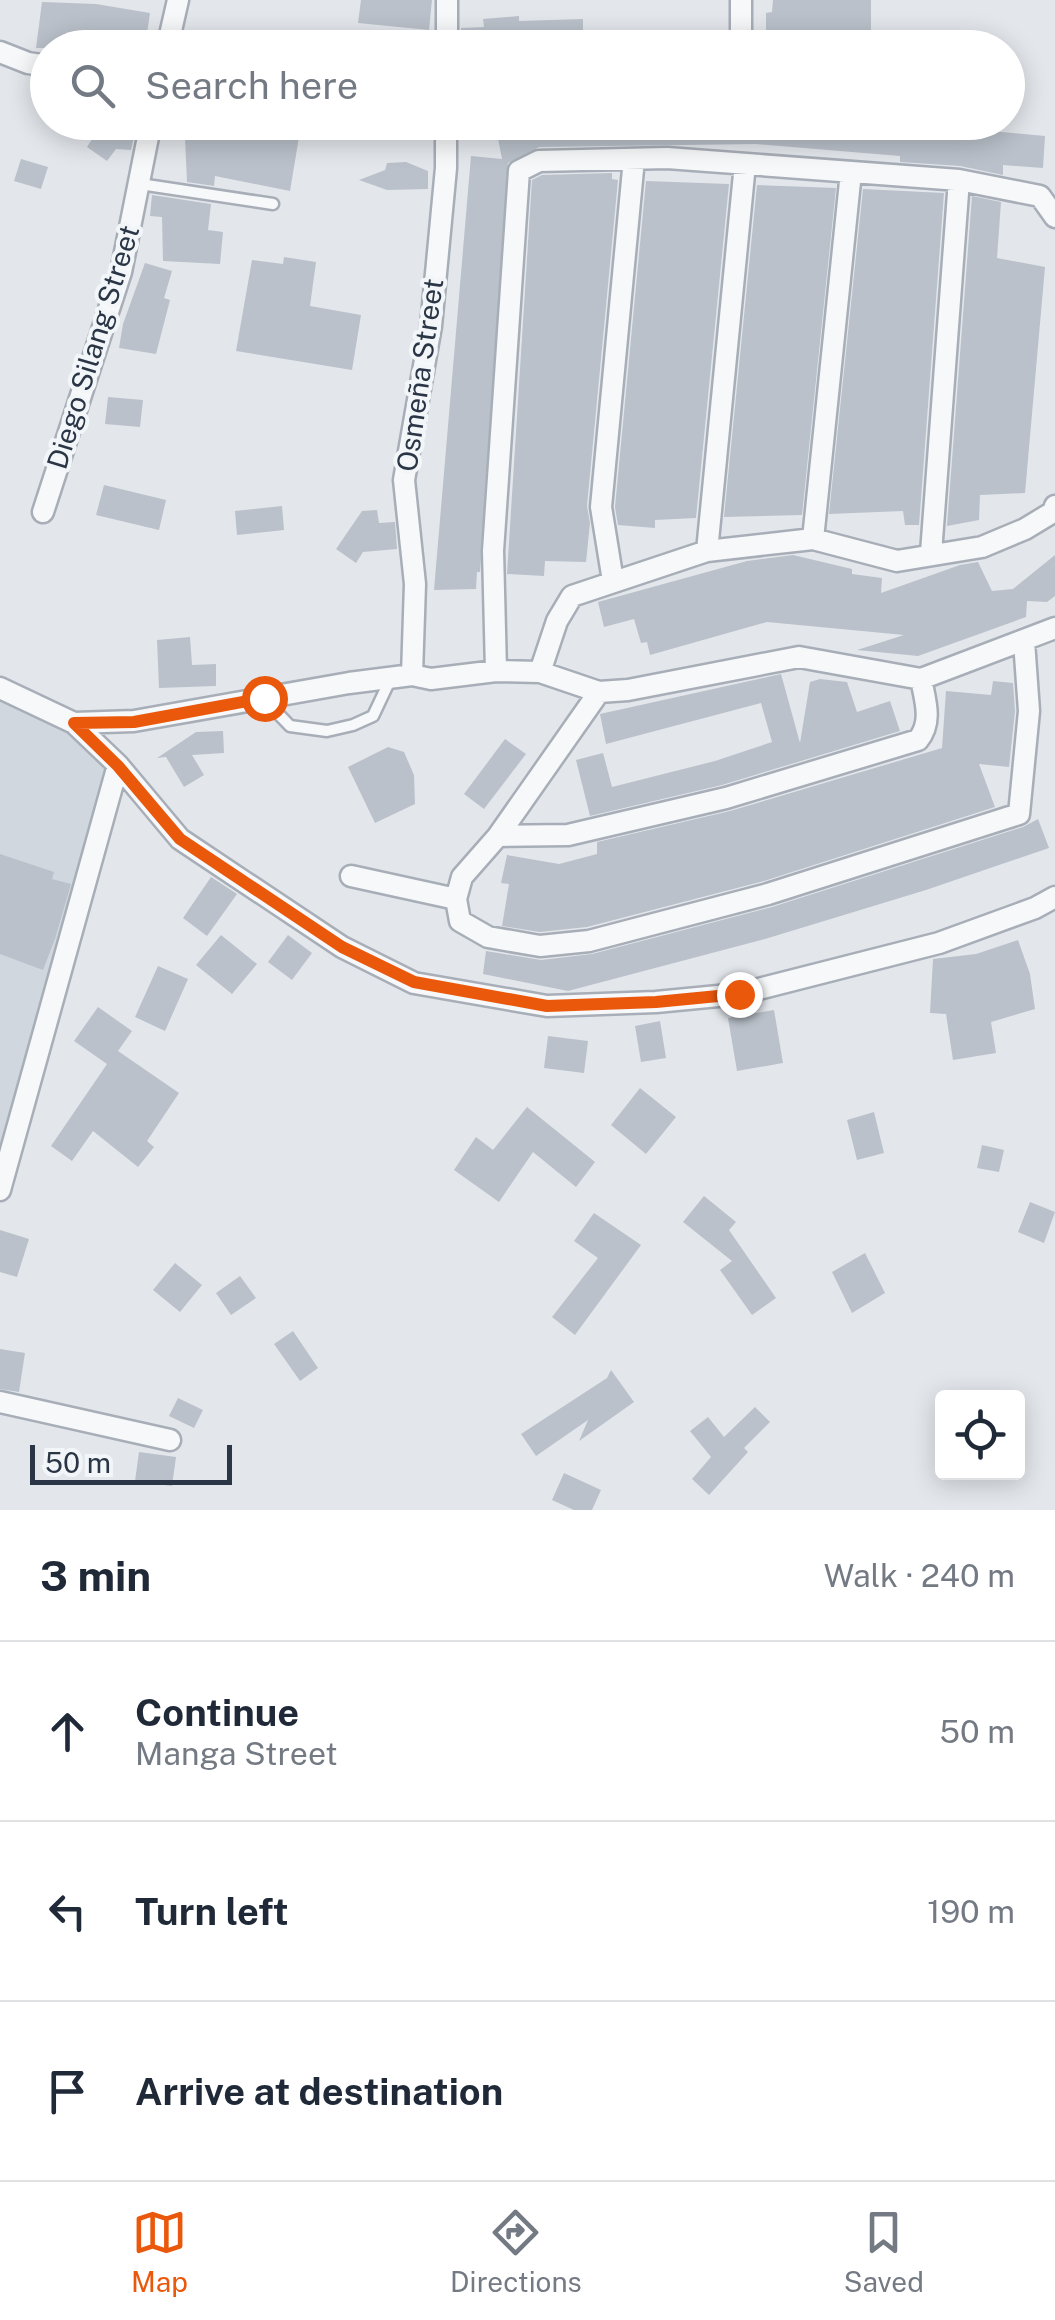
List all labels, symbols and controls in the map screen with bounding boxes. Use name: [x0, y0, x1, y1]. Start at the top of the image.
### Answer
search box: [30, 30, 1025, 140]
icon: search: [65, 58, 120, 113]
text: Search here: [145, 63, 358, 108]
street label: Diego Silang Street: [40, 221, 145, 473]
street label: Osmeña Street: [390, 276, 449, 474]
route start: [242, 676, 288, 722]
route end: [717, 972, 763, 1018]
map controls: [935, 1390, 1025, 1480]
button: locate: [935, 1390, 1025, 1480]
scale bar: [30, 1440, 232, 1484]
text: 50 m: [45, 1446, 111, 1479]
text: 3 min: [40, 1551, 151, 1600]
text: Walk · 240 m: [824, 1557, 1015, 1594]
text: Continue: [135, 1690, 299, 1735]
icon: ahead: [40, 1704, 95, 1759]
text: 50 m: [939, 1713, 1015, 1750]
text: Manga Street: [135, 1735, 338, 1772]
icon: left: [40, 1884, 95, 1939]
text: Turn left: [135, 1889, 289, 1934]
text: 190 m: [927, 1893, 1015, 1930]
icon: arrive: [40, 2064, 95, 2119]
text: Arrive at destination: [135, 2069, 503, 2114]
tab: Map: [131, 2205, 188, 2298]
tab: Directions: [450, 2205, 582, 2298]
tab: Saved: [844, 2205, 924, 2298]

